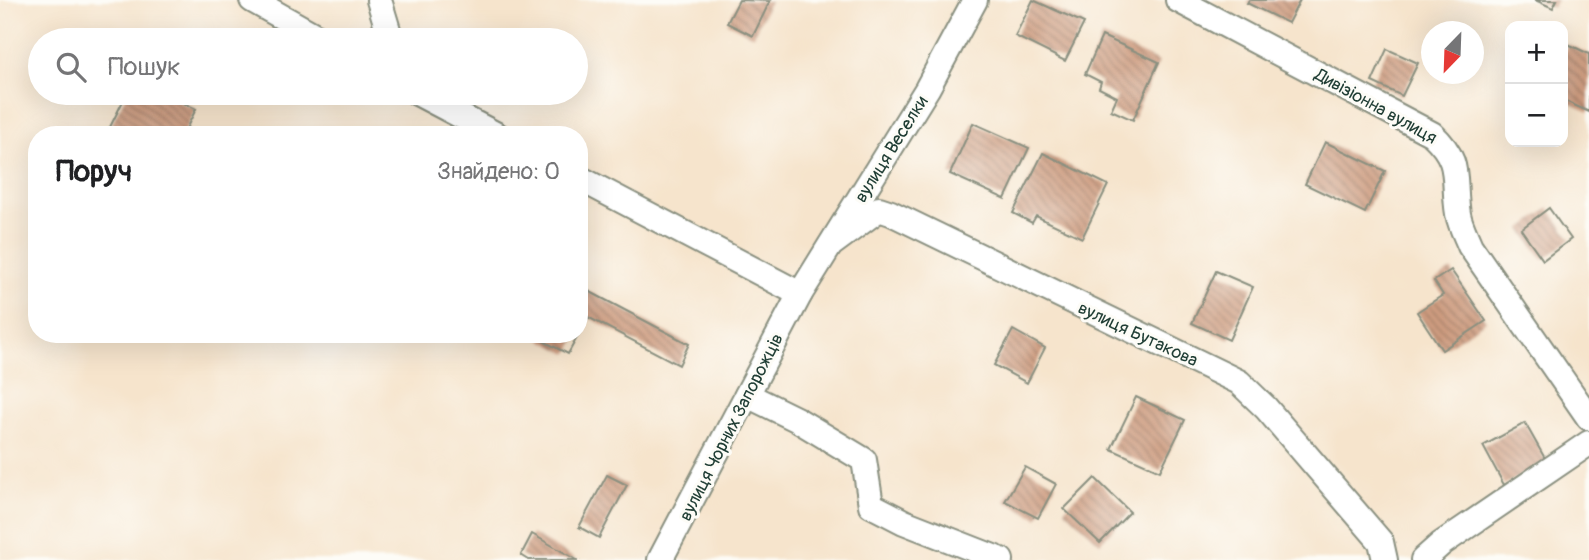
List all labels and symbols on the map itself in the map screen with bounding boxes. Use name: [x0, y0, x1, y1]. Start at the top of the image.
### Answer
north arrow: [1421, 21, 1484, 84]
street label: Дивізіонна вулиця: [1310, 63, 1441, 150]
street label: вулиця Веселки: [849, 92, 933, 207]
street label: вулиця Бутакова: [1074, 297, 1201, 372]
street label: вулиця Чорних Запорожців: [674, 330, 789, 525]

